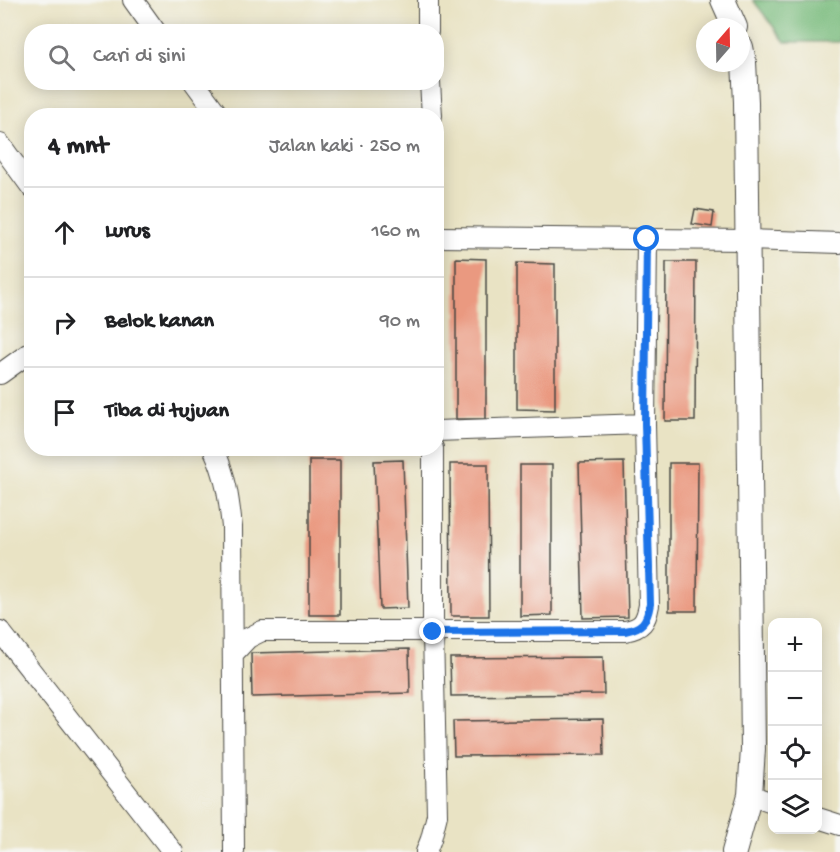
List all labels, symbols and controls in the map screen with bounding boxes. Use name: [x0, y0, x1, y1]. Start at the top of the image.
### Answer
north arrow: [696, 18, 750, 72]
search box: [24, 24, 444, 90]
icon: search: [45, 41, 78, 74]
text: Cari di sini: [93, 44, 186, 70]
text: 4 mnt: [48, 132, 108, 163]
text: Jalan kaki · 250 m: [269, 136, 420, 159]
icon: ahead: [48, 216, 81, 249]
text: Lurus: [105, 219, 150, 245]
text: 160 m: [371, 221, 420, 244]
route start: [633, 225, 659, 251]
icon: right: [48, 306, 81, 339]
text: Belok kanan: [105, 309, 214, 335]
text: 90 m: [380, 311, 420, 334]
icon: arrive: [48, 396, 81, 429]
text: Tiba di tujuan: [105, 399, 229, 425]
route end: [419, 618, 445, 644]
map controls: [768, 618, 822, 834]
button: +: [768, 618, 822, 672]
button: −: [768, 672, 822, 726]
button: locate: [768, 726, 822, 780]
button: layers: [768, 780, 822, 834]

